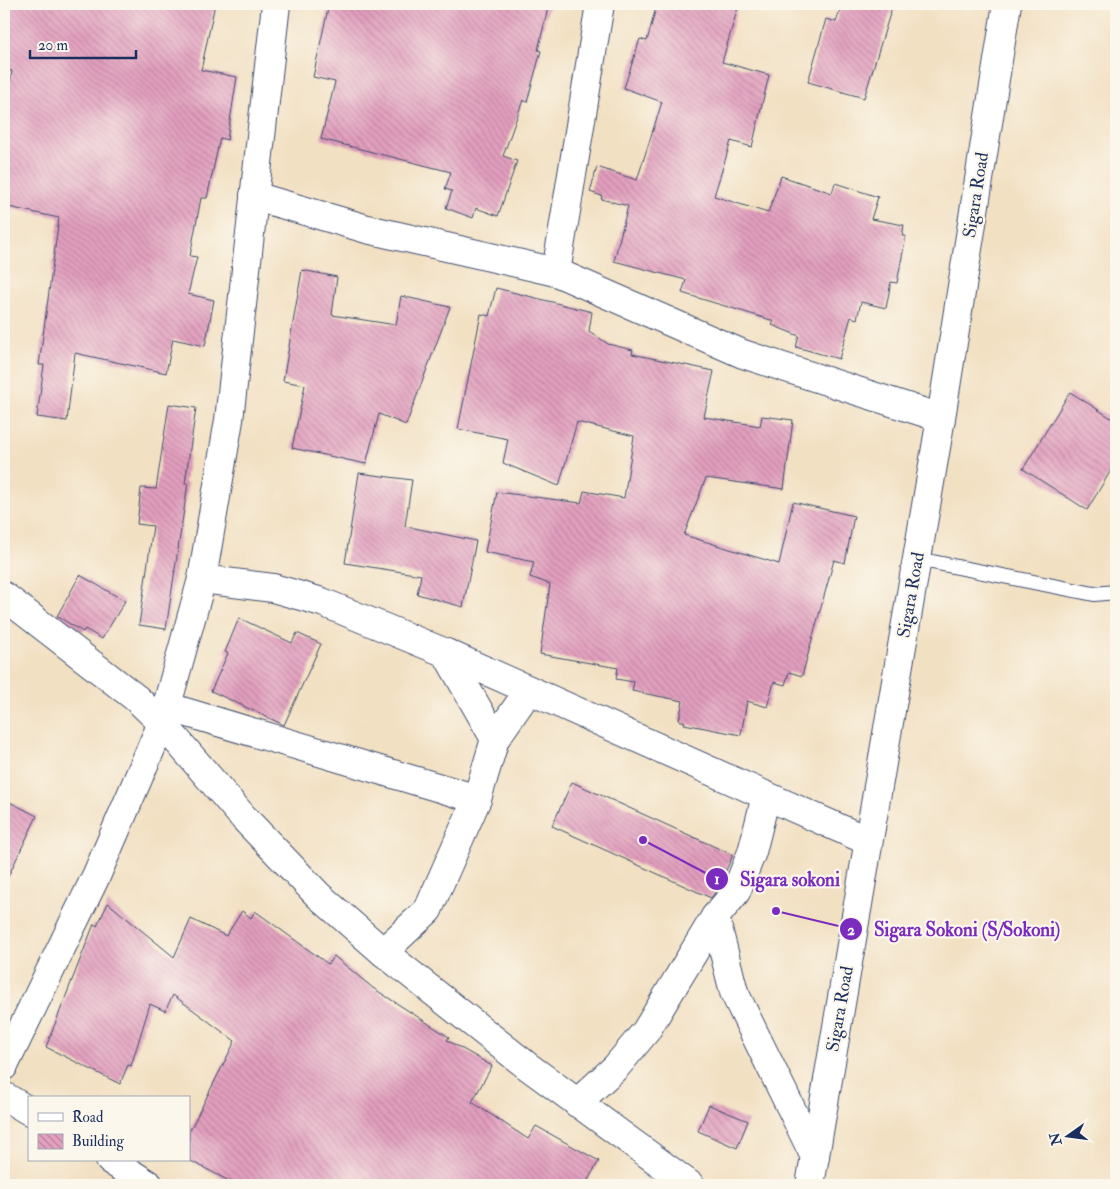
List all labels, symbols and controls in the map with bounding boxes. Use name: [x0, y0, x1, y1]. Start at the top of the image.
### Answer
scale bar: [30, 28, 136, 60]
text: 20 m: [38, 36, 68, 55]
street label: Sigara Road: [958, 150, 994, 240]
street label: Sigara Road: [892, 550, 930, 640]
callout: Sigara sokoni: [705, 862, 850, 896]
text: Sigara sokoni: [740, 868, 840, 893]
text: 1: [714, 870, 720, 889]
callout: Sigara Sokoni (S/Sokoni): [839, 912, 1070, 946]
text: Sigara Sokoni (S/Sokoni): [874, 918, 1060, 943]
text: 2: [847, 921, 855, 940]
street label: Sigara Road: [821, 964, 859, 1054]
legend: [28, 1096, 190, 1162]
text: Road: [72, 1108, 104, 1127]
north arrow: [1042, 1112, 1092, 1162]
text: N: [1046, 1130, 1066, 1148]
text: Building: [72, 1132, 124, 1151]

